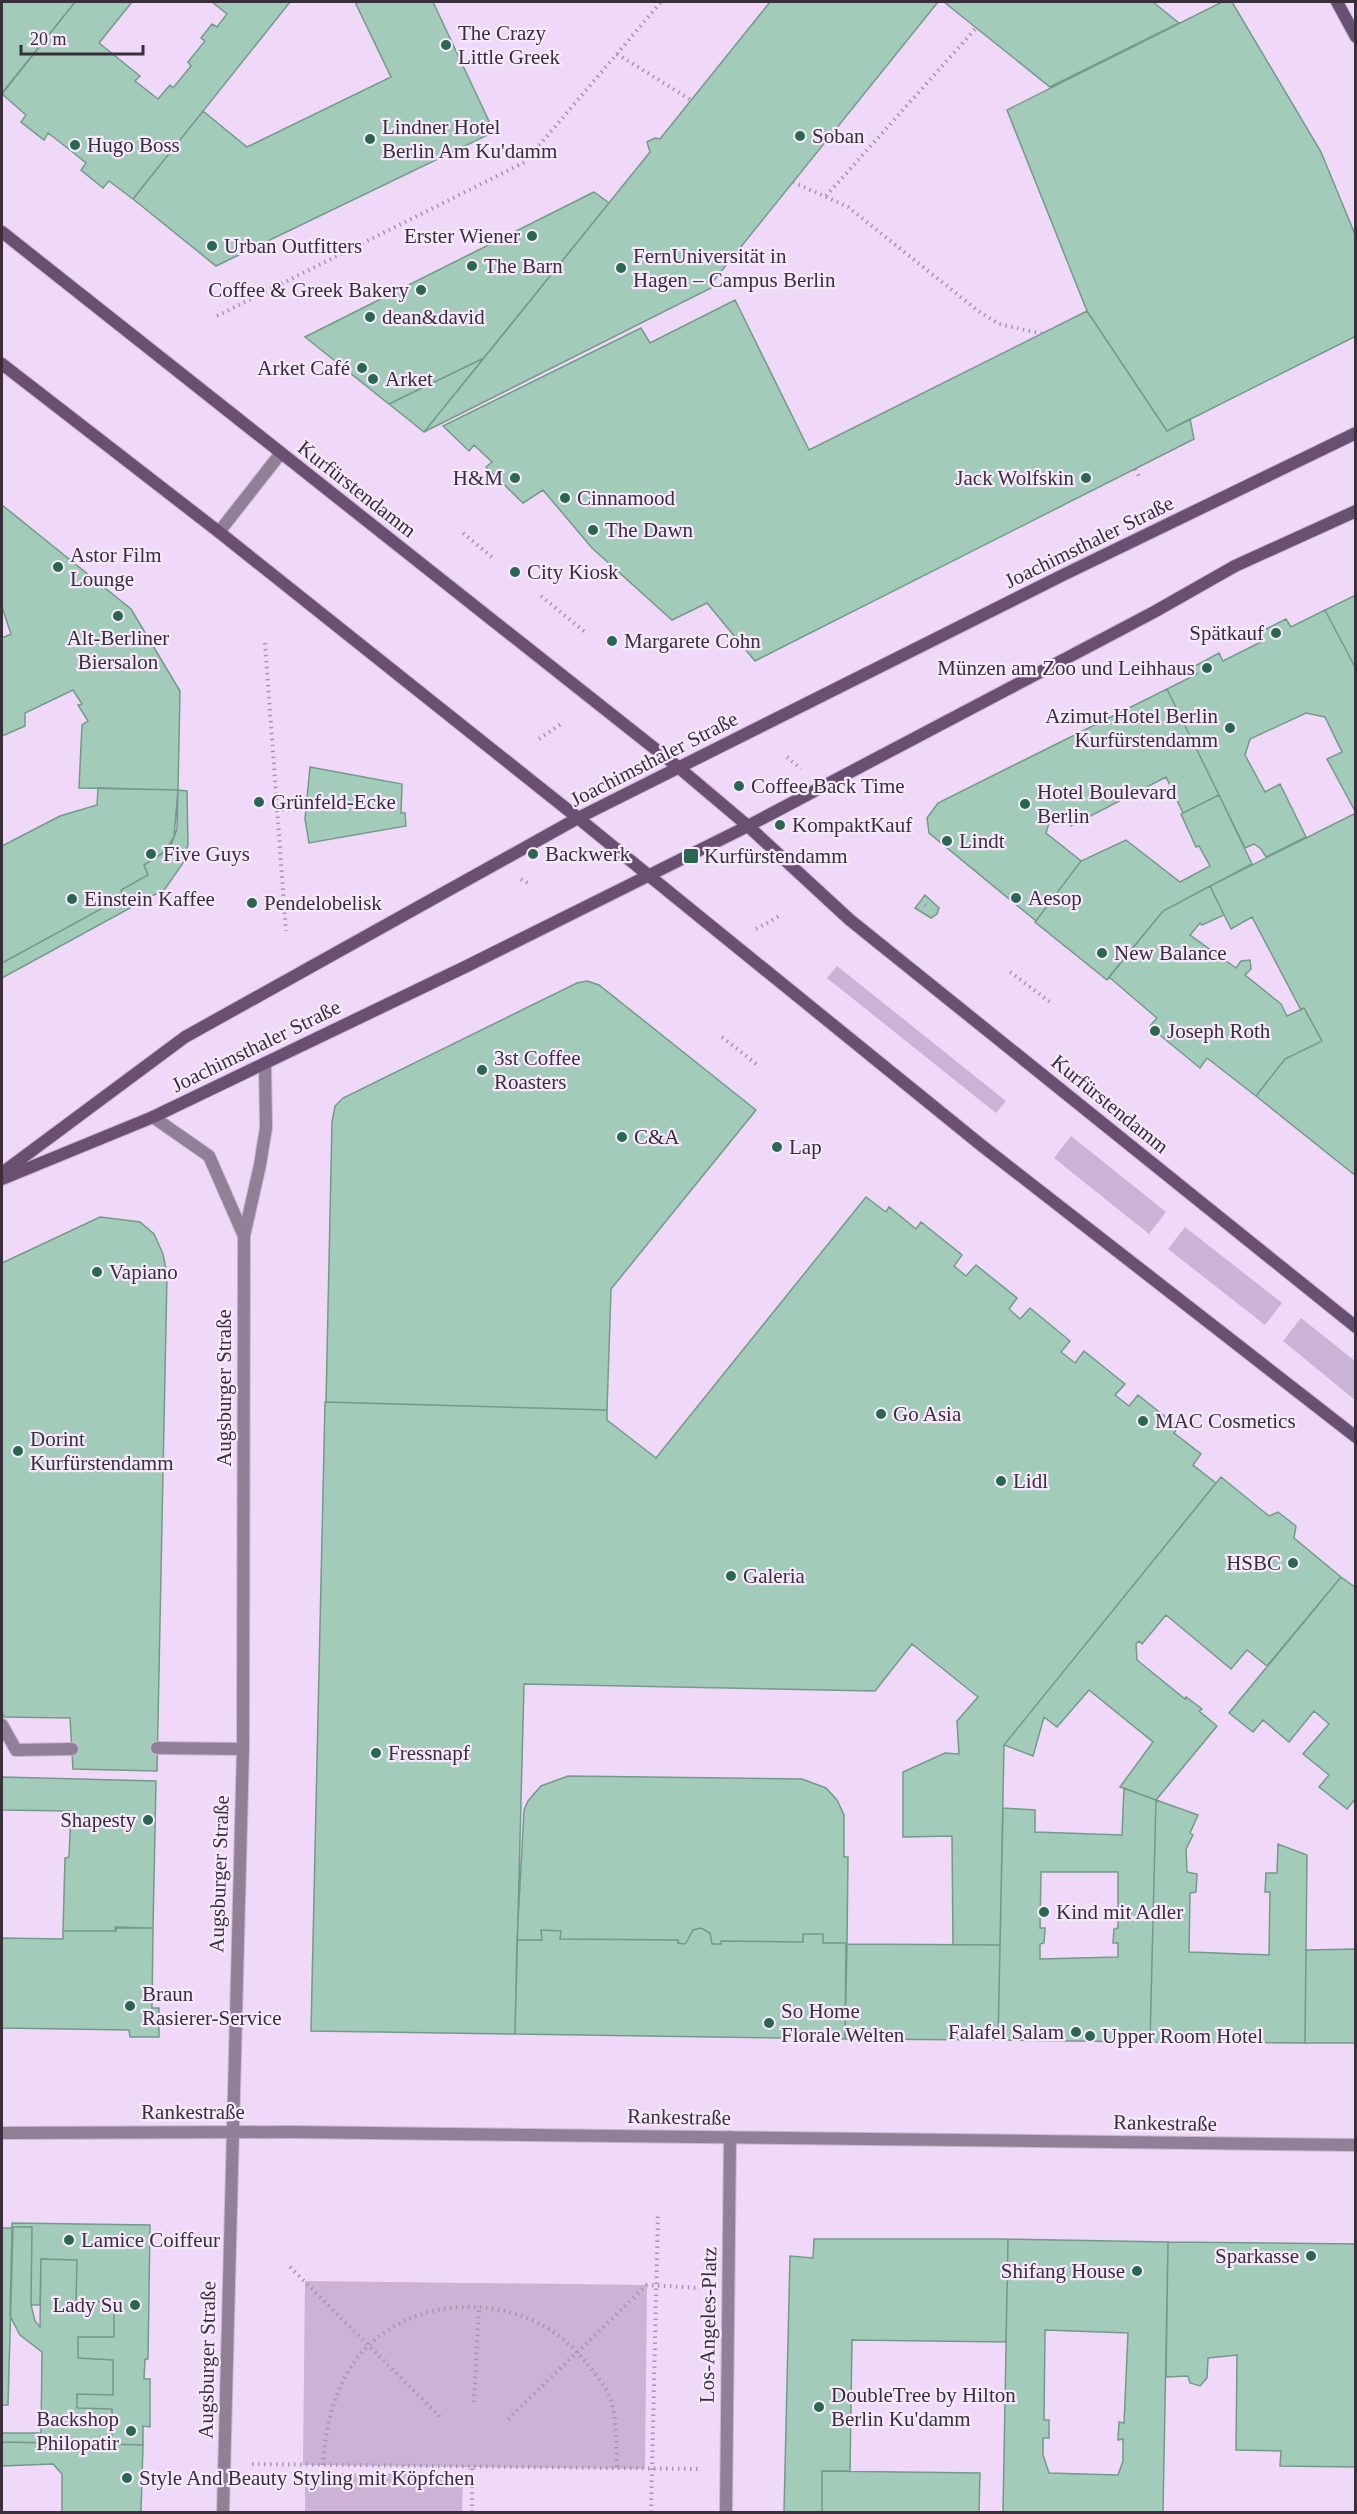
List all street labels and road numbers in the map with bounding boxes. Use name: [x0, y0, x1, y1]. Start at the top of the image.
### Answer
street label: Kurfürstendamm: [293, 435, 421, 543]
street label: Joachimsthaler Straße: [1001, 491, 1177, 593]
street label: Joachimsthaler Straße: [566, 706, 742, 812]
street label: Joachimsthaler Straße: [168, 995, 344, 1097]
street label: Kurfürstendamm: [1047, 1050, 1173, 1158]
street label: Augsburger Straße: [212, 1309, 236, 1467]
street label: Augsburger Straße: [204, 1795, 234, 1953]
street label: Rankestraße: [141, 2100, 245, 2124]
street label: Rankestraße: [627, 2104, 731, 2130]
street label: Rankestraße: [1113, 2110, 1217, 2136]
street label: Los-Angeles-Platz: [695, 2247, 721, 2403]
street label: Augsburger Straße: [194, 2281, 220, 2439]

